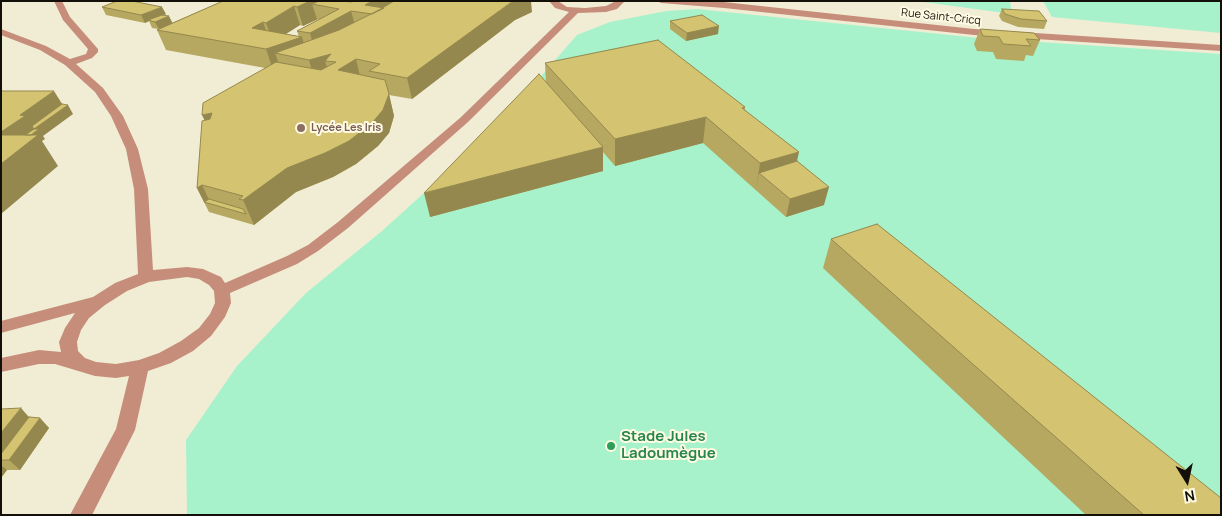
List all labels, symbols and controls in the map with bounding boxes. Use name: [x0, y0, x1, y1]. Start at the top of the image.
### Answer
street label: Rue Saint-Cricq: [900, 6, 982, 28]
place label: Lycée Les Iris: [311, 121, 381, 135]
marker: Lycée Les Iris: [295, 122, 307, 134]
place label: Stade Jules Ladoumègue: [621, 428, 716, 463]
marker: Stade Jules Ladoumègue: [605, 440, 617, 452]
north arrow: [1162, 456, 1212, 506]
text: N: [1183, 486, 1196, 506]

